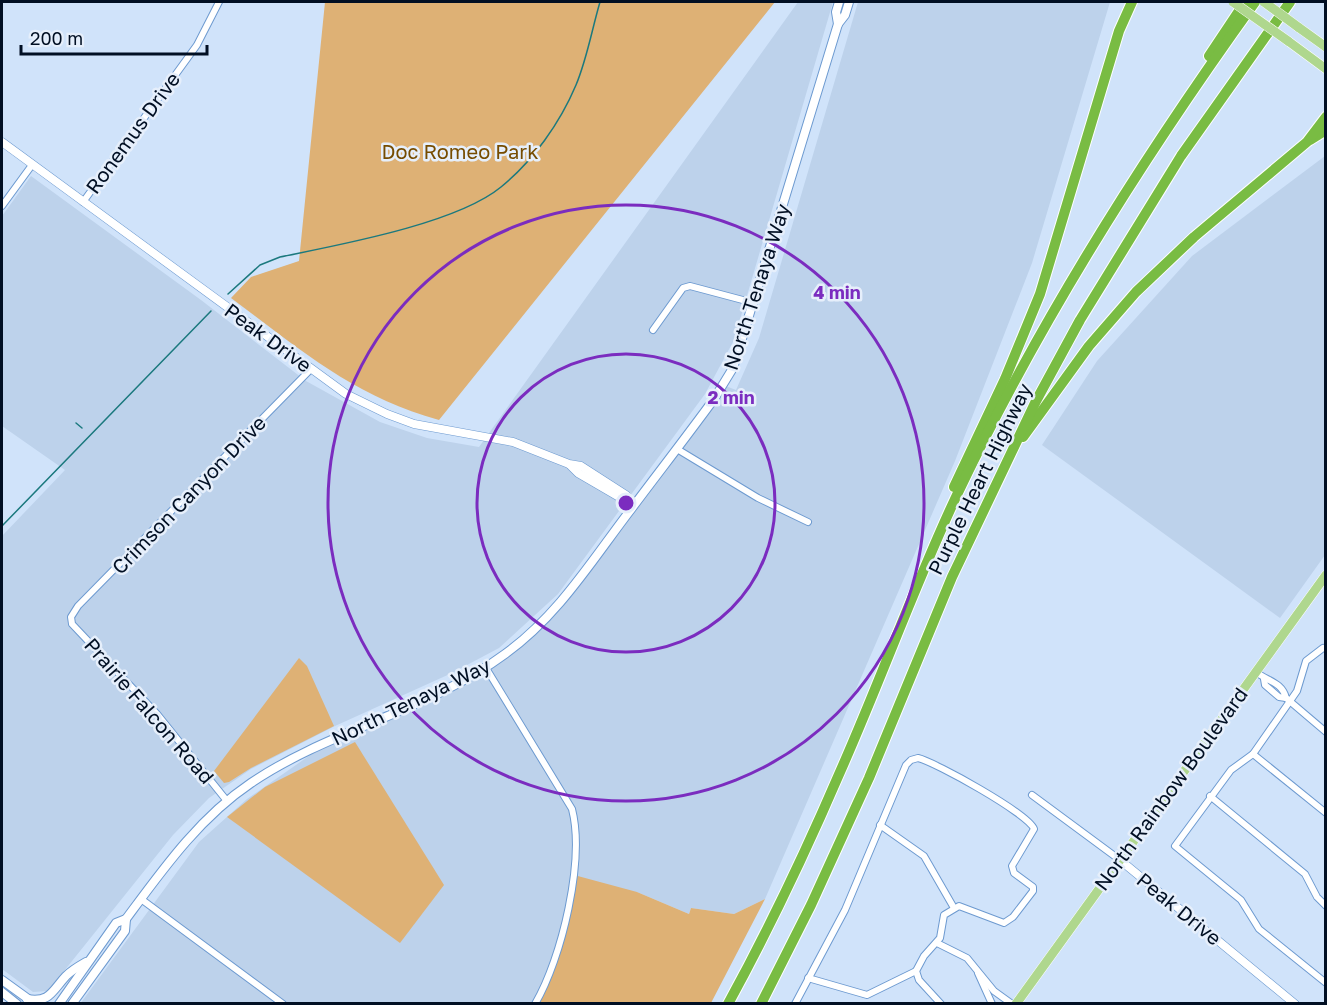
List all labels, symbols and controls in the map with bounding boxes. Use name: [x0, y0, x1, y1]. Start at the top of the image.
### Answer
scale bar: [21, 18, 207, 56]
text: 200 m: [30, 27, 83, 49]
street label: Ronemus Drive: [80, 67, 184, 198]
park label: Doc Romeo Park: [382, 139, 538, 163]
street label: North Tenaya Way: [718, 200, 794, 373]
text: 4 min: [813, 281, 861, 303]
street label: Peak Drive: [220, 298, 317, 377]
street label: Purple Heart Highway: [922, 379, 1036, 578]
text: 2 min: [707, 386, 755, 408]
street label: Crimson Canyon Drive: [106, 410, 270, 578]
centre of rings: [616, 493, 636, 513]
street label: Prairie Falcon Road: [80, 633, 220, 788]
street label: North Tenaya Way: [327, 652, 494, 750]
street label: North Rainbow Boulevard: [1088, 682, 1252, 895]
street label: Peak Drive: [1133, 867, 1227, 950]

